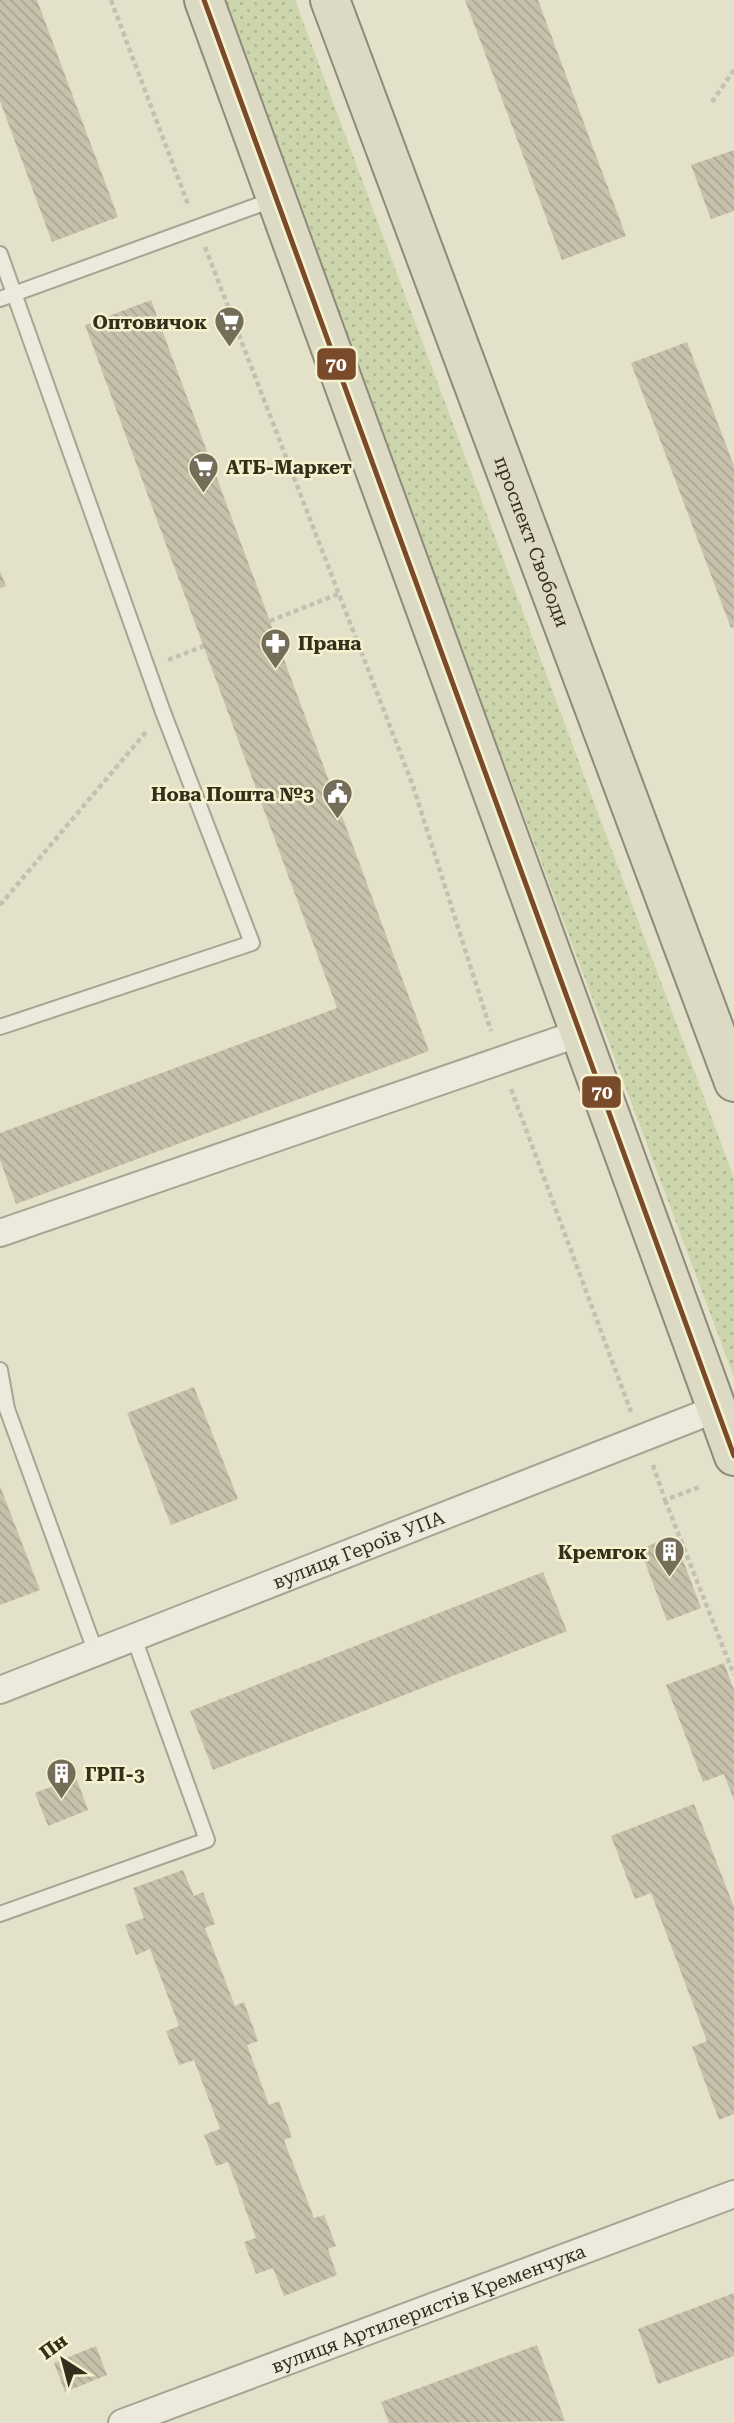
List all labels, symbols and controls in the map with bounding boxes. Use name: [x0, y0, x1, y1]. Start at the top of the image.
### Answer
supermarket icon: Оптовичок: [213, 305, 247, 349]
place label: Оптовичок: [93, 311, 207, 334]
line badge: 70: [316, 347, 357, 381]
text: 70: [325, 353, 347, 376]
supermarket icon: АТБ-Маркет: [186, 450, 220, 494]
street label: проспект Свободи: [489, 453, 574, 631]
place label: АТБ-Маркет: [226, 456, 352, 479]
pharmacy icon: Прана: [258, 626, 292, 670]
place label: Прана: [298, 632, 361, 655]
public building icon: Нова Пошта №3: [320, 777, 354, 821]
place label: Нова Пошта №3: [151, 783, 314, 806]
line badge: 70: [581, 1075, 622, 1109]
text: 70: [591, 1081, 613, 1104]
street label: вулиця Героїв УПА: [269, 1506, 448, 1594]
building icon: Кремгок: [653, 1535, 687, 1579]
place label: Кремгок: [558, 1541, 647, 1564]
building icon: ГРП-3: [45, 1757, 79, 1801]
place label: ГРП-3: [85, 1763, 145, 1786]
street label: вулиця Артилеристів Кременчука: [268, 2239, 589, 2378]
north arrow: [28, 2325, 98, 2395]
text: Пн: [35, 2329, 72, 2364]

